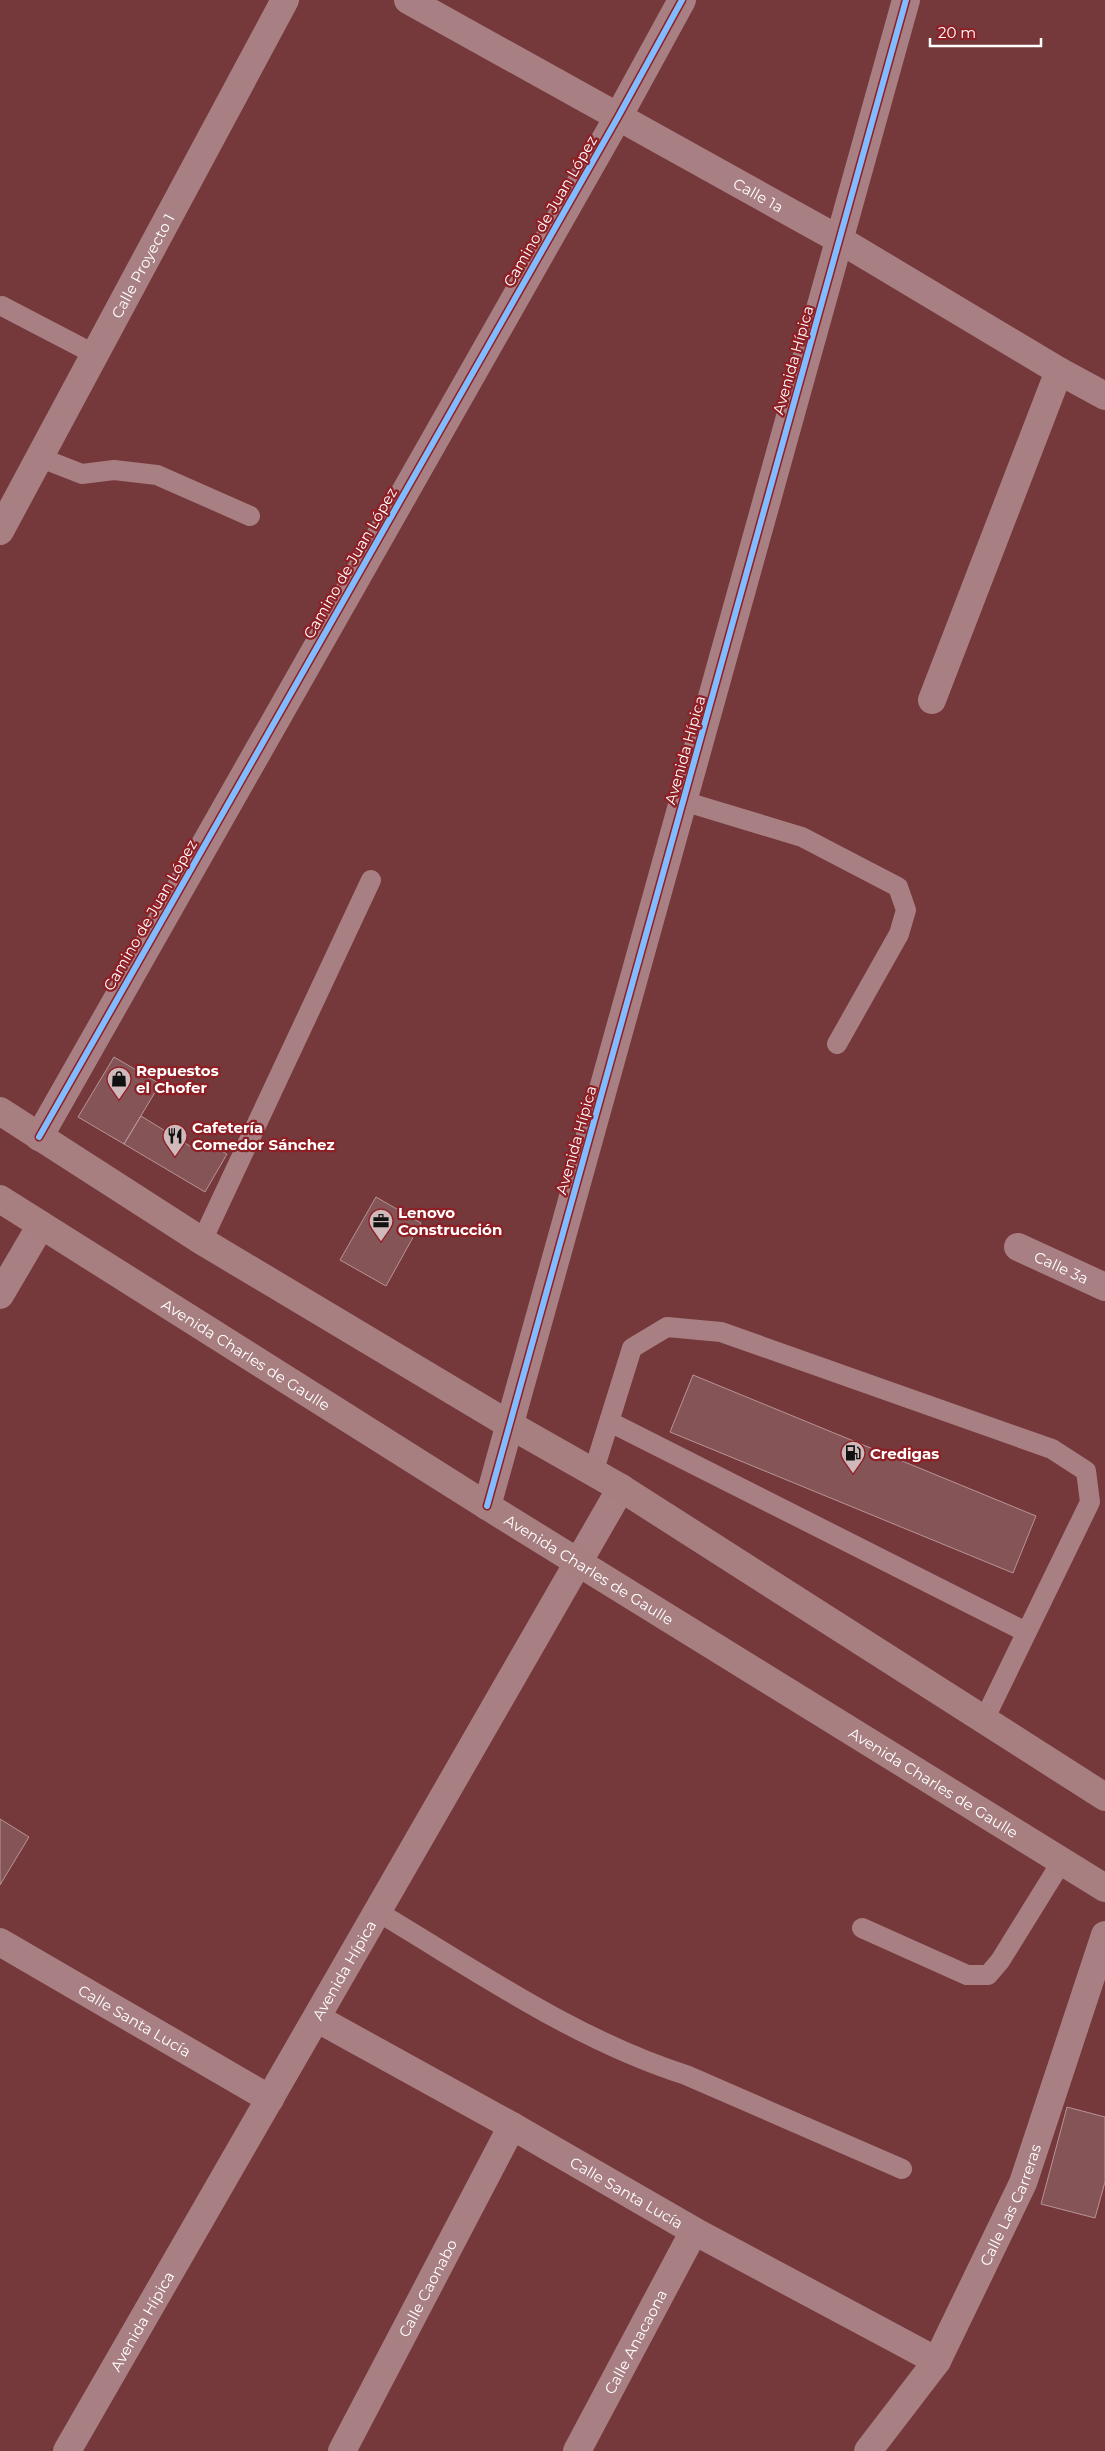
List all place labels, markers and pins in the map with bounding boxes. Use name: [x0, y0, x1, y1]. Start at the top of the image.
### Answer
place label: Repuestos el Chofer: [136, 1061, 219, 1097]
shop icon: Repuestos el Chofer: [106, 1066, 132, 1100]
place label: Cafetería Comedor Sánchez: [192, 1118, 335, 1154]
restaurant icon: Cafetería Comedor Sánchez: [162, 1123, 188, 1157]
place label: Lenovo Construcción: [398, 1203, 502, 1239]
office icon: Lenovo Construcción: [368, 1208, 394, 1242]
fuel station icon: Credigas: [840, 1440, 866, 1474]
place label: Credigas: [870, 1444, 939, 1463]

